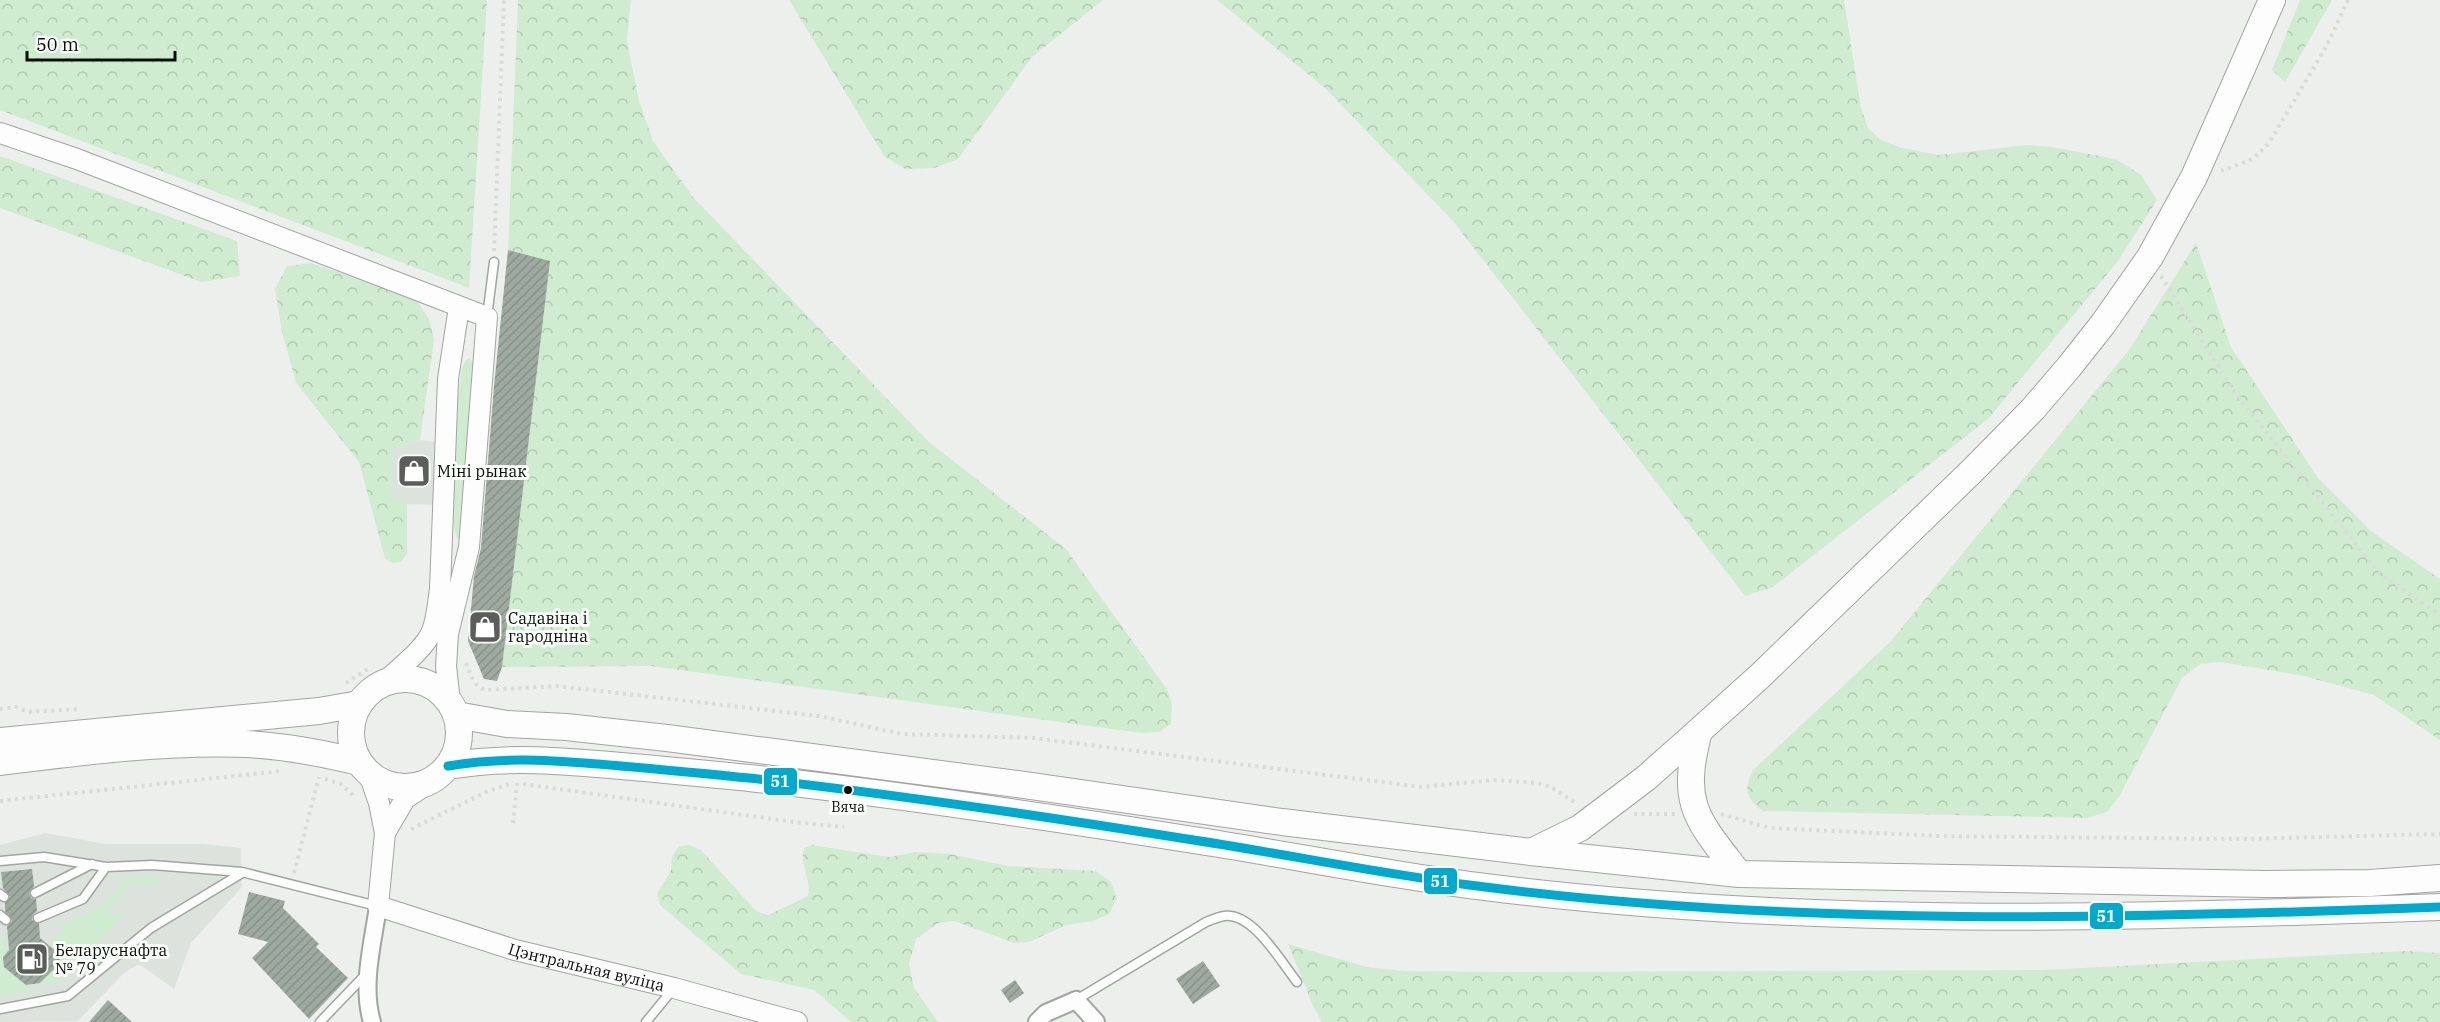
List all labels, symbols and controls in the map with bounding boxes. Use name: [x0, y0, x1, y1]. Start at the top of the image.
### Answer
scale bar: [27, 24, 176, 62]
text: 50 m: [36, 33, 79, 56]
shop icon: Міні рынак: [396, 453, 432, 489]
place label: Міні рынак: [437, 461, 527, 481]
place label: Садавіна і гародніна: [508, 608, 588, 646]
shop icon: Садавіна і гародніна: [467, 609, 503, 645]
line badge: 51: [763, 767, 798, 796]
text: 51: [770, 771, 790, 791]
marker: Вяча: [842, 784, 854, 796]
place label: Вяча: [831, 798, 865, 816]
line badge: 51: [1423, 867, 1458, 895]
text: 51: [1430, 871, 1450, 891]
line badge: 51: [2089, 902, 2124, 930]
text: 51: [2096, 906, 2116, 926]
street label: Цэнтральная вуліца: [506, 938, 667, 995]
place label: Беларуснафта № 79: [55, 940, 167, 978]
fuel station icon: Беларуснафта № 79: [14, 941, 50, 977]

